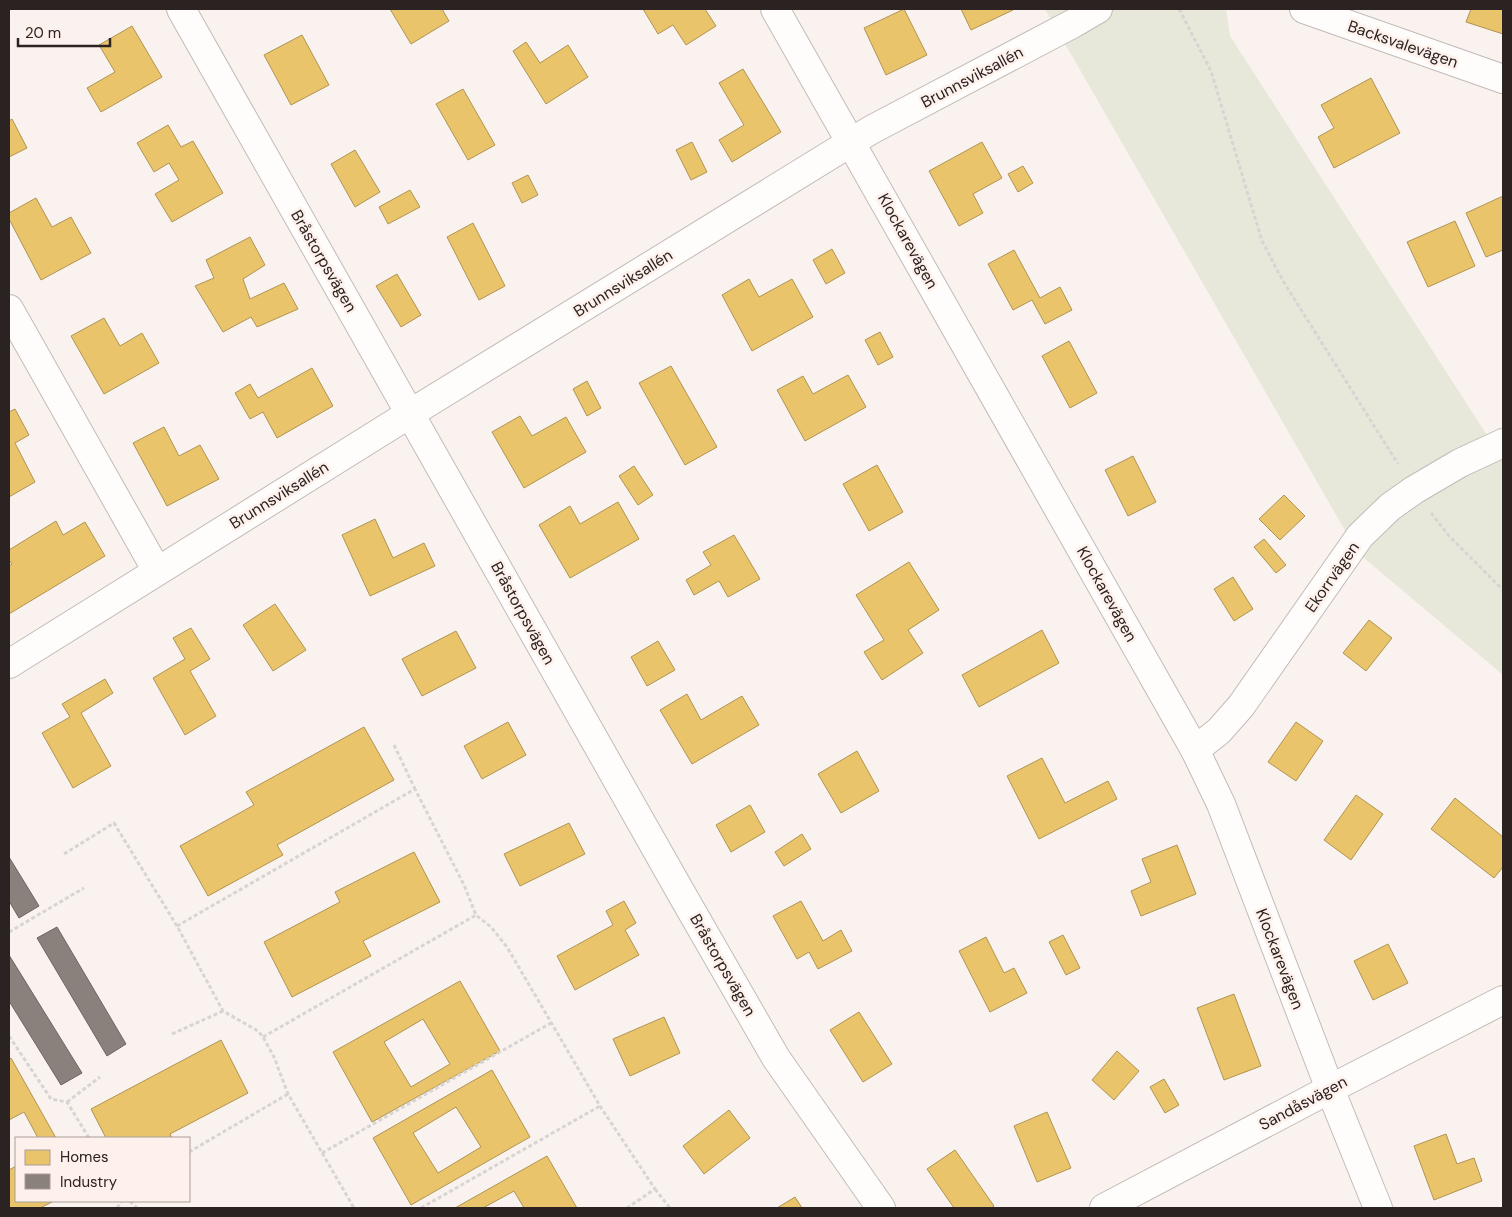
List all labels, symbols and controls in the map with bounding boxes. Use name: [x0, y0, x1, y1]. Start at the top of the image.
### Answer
scale bar: [18, 15, 110, 47]
street label: Backsvalevägen: [1345, 15, 1461, 73]
text: 20 m: [25, 23, 61, 43]
street label: Brunnsviksallén: [917, 41, 1027, 113]
street label: Klockarevägen: [873, 189, 943, 293]
street label: Bråstorpsvägen: [286, 206, 362, 316]
street label: Brunnsviksallén: [570, 244, 676, 322]
street label: Brunnsviksallén: [226, 456, 332, 534]
street label: Ekorrvägen: [1300, 538, 1364, 616]
street label: Klockarevägen: [1072, 542, 1142, 646]
street label: Bråstorpsvägen: [486, 558, 560, 668]
street label: Klockarevägen: [1251, 906, 1309, 1012]
street label: Bråstorpsvägen: [685, 910, 761, 1020]
street label: Sandåsvägen: [1255, 1071, 1351, 1135]
legend: [15, 1137, 190, 1202]
text: Homes: [60, 1147, 109, 1167]
text: Industry: [60, 1172, 118, 1192]

